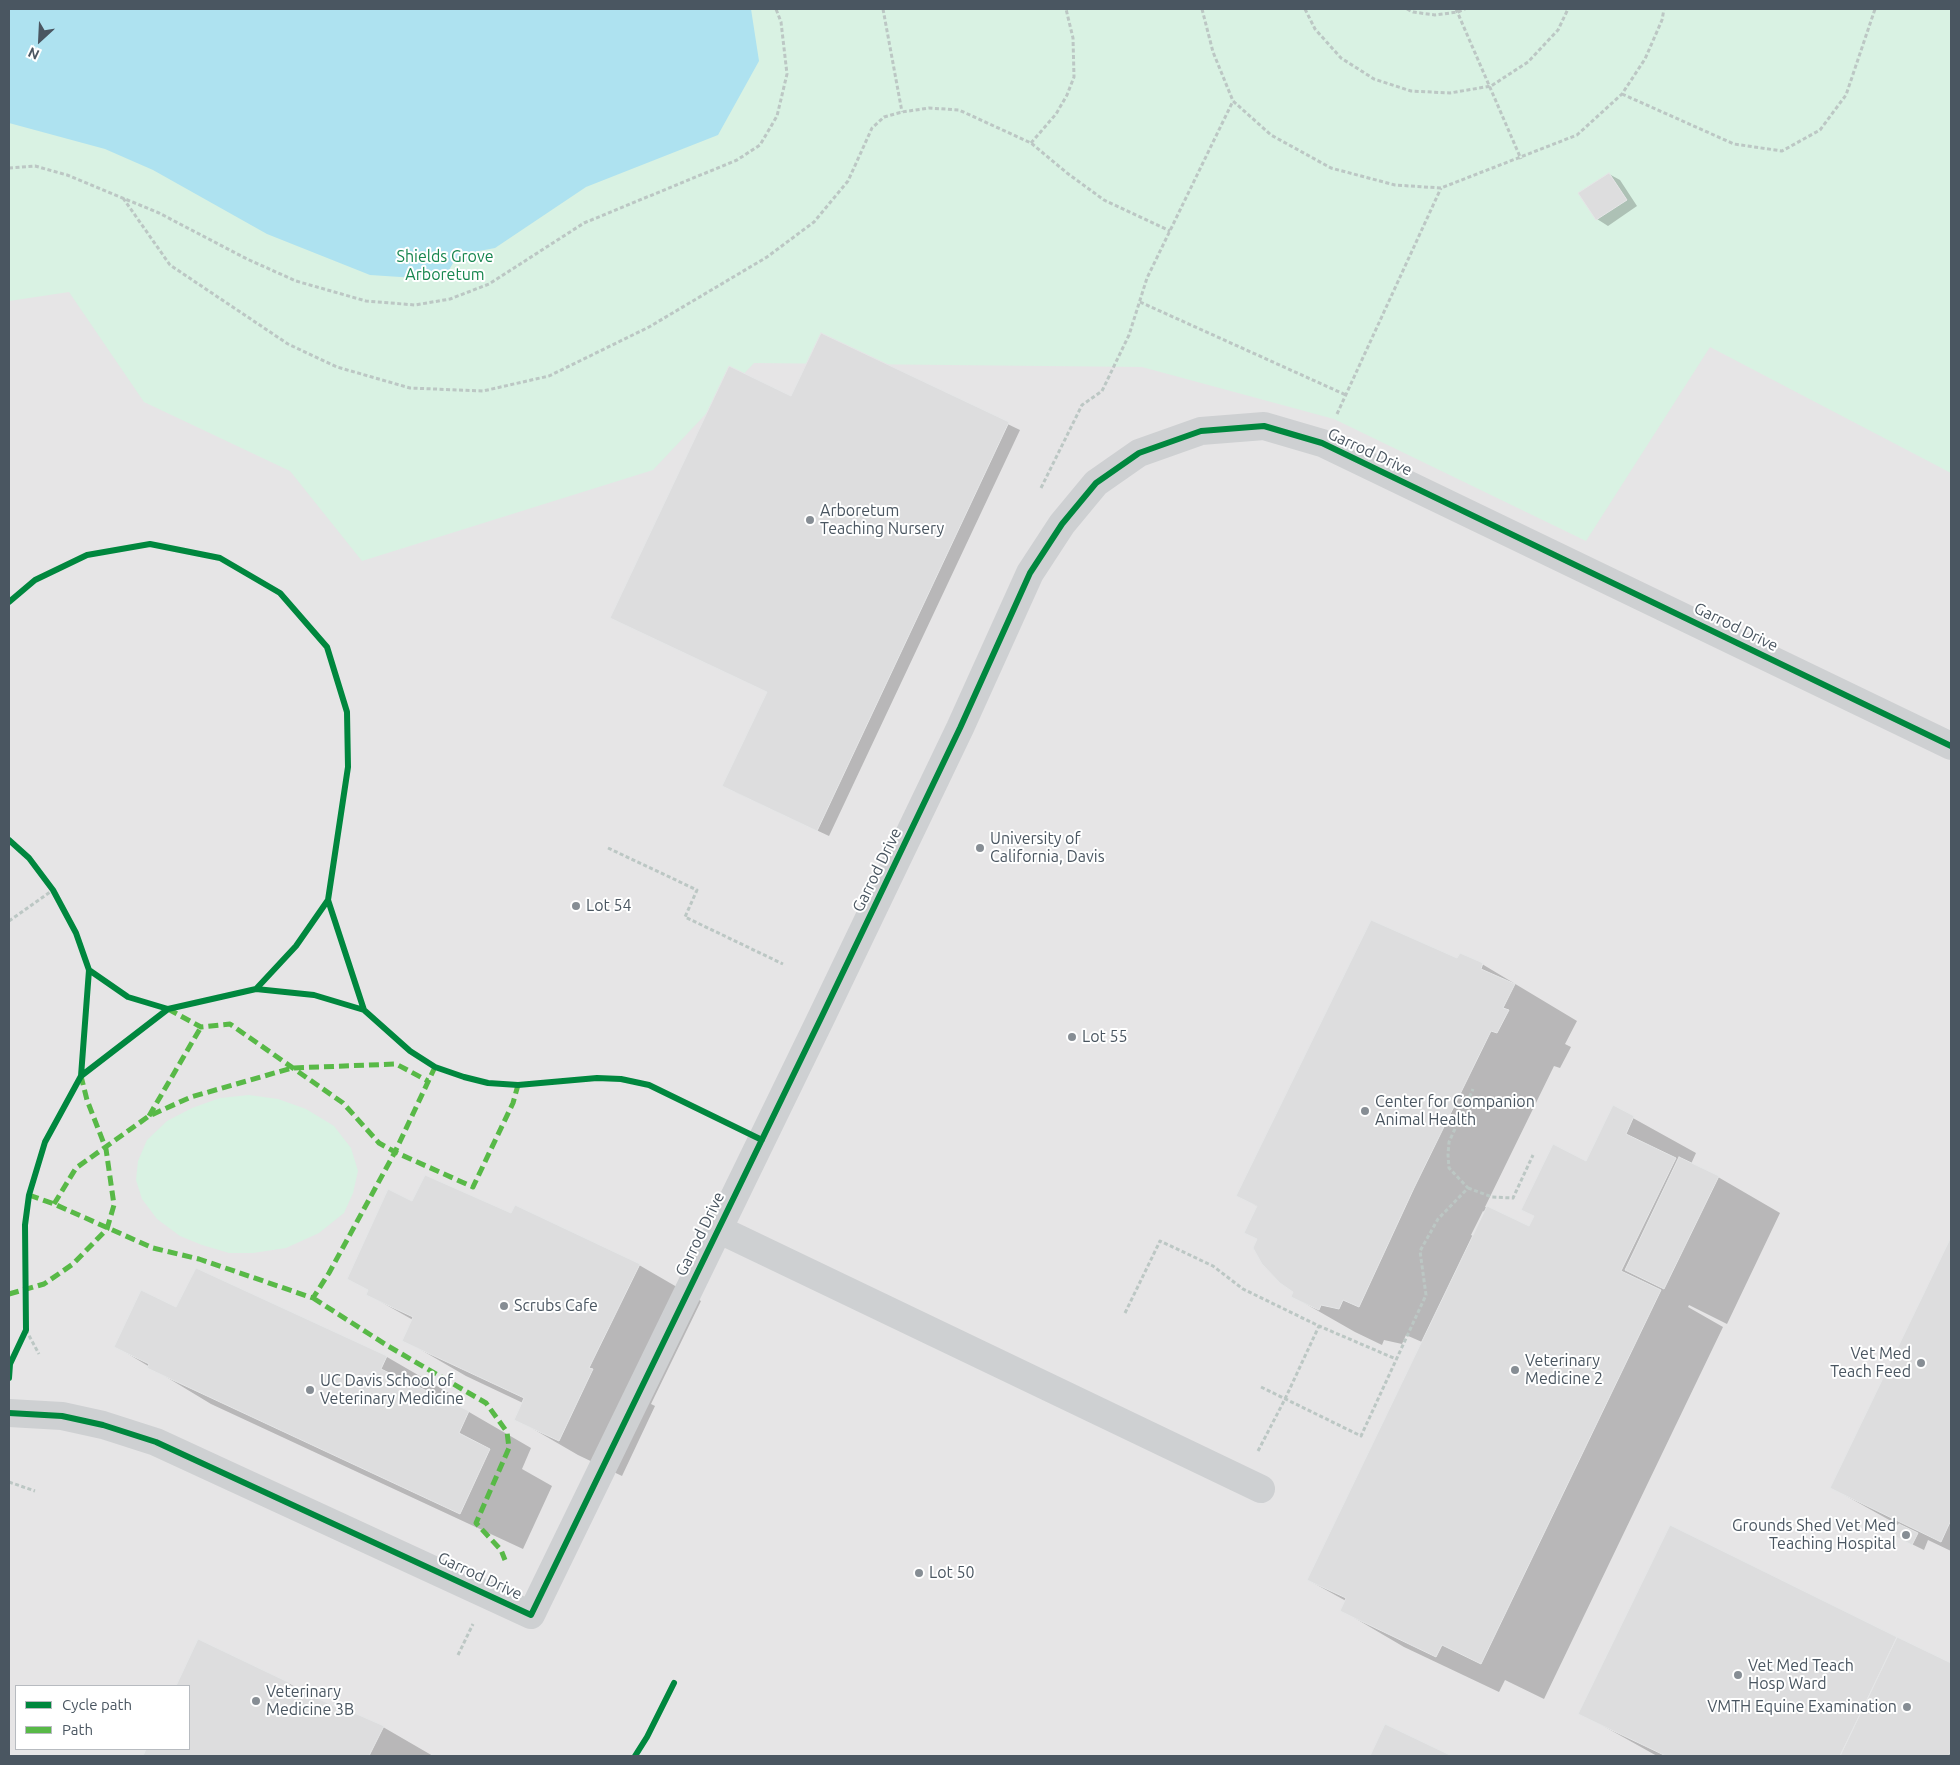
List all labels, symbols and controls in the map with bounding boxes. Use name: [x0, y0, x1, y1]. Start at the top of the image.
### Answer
north arrow: [15, 15, 65, 65]
text: N: [26, 44, 42, 63]
park label: Shields Grove Arboretum: [397, 247, 493, 285]
street label: Garrod Drive: [1325, 424, 1415, 480]
place label: Arboretum Teaching Nursery: [820, 501, 944, 539]
marker: Arboretum Teaching Nursery: [804, 514, 816, 526]
street label: Garrod Drive: [1691, 598, 1781, 656]
street label: Garrod Drive: [848, 825, 906, 915]
place label: University of California, Davis: [990, 829, 1105, 867]
marker: University of California, Davis: [974, 842, 986, 854]
place label: Lot 54: [586, 896, 632, 916]
marker: Lot 54: [570, 900, 582, 912]
place label: Lot 55: [1082, 1027, 1128, 1047]
marker: Lot 55: [1066, 1031, 1078, 1043]
place label: Center for Companion Animal Health: [1375, 1092, 1535, 1130]
marker: Center for Companion Animal Health: [1359, 1105, 1371, 1117]
street label: Garrod Drive: [671, 1189, 729, 1279]
place label: Scrubs Cafe: [514, 1296, 598, 1316]
marker: Scrubs Cafe: [498, 1300, 510, 1312]
place label: Vet Med Teach Feed: [1830, 1344, 1911, 1382]
place label: Veterinary Medicine 2: [1525, 1351, 1603, 1389]
marker: Vet Med Teach Feed: [1915, 1357, 1927, 1369]
marker: Veterinary Medicine 2: [1509, 1364, 1521, 1376]
place label: UC Davis School of Veterinary Medicine: [320, 1371, 464, 1409]
marker: UC Davis School of Veterinary Medicine: [304, 1384, 316, 1396]
place label: Grounds Shed Vet Med Teaching Hospital: [1732, 1516, 1896, 1554]
marker: Grounds Shed Vet Med Teaching Hospital: [1900, 1529, 1912, 1541]
street label: Garrod Drive: [435, 1548, 525, 1604]
place label: Lot 50: [929, 1563, 975, 1583]
marker: Lot 50: [913, 1567, 925, 1579]
place label: Vet Med Teach Hosp Ward: [1748, 1656, 1854, 1694]
marker: Vet Med Teach Hosp Ward: [1732, 1669, 1744, 1681]
place label: Veterinary Medicine 3B: [266, 1682, 354, 1720]
legend: [15, 1685, 190, 1750]
marker: Veterinary Medicine 3B: [250, 1695, 262, 1707]
text: Cycle path: [62, 1696, 132, 1713]
place label: VMTH Equine Examination: [1707, 1697, 1897, 1717]
marker: VMTH Equine Examination: [1901, 1701, 1913, 1713]
text: Path: [62, 1721, 93, 1738]

